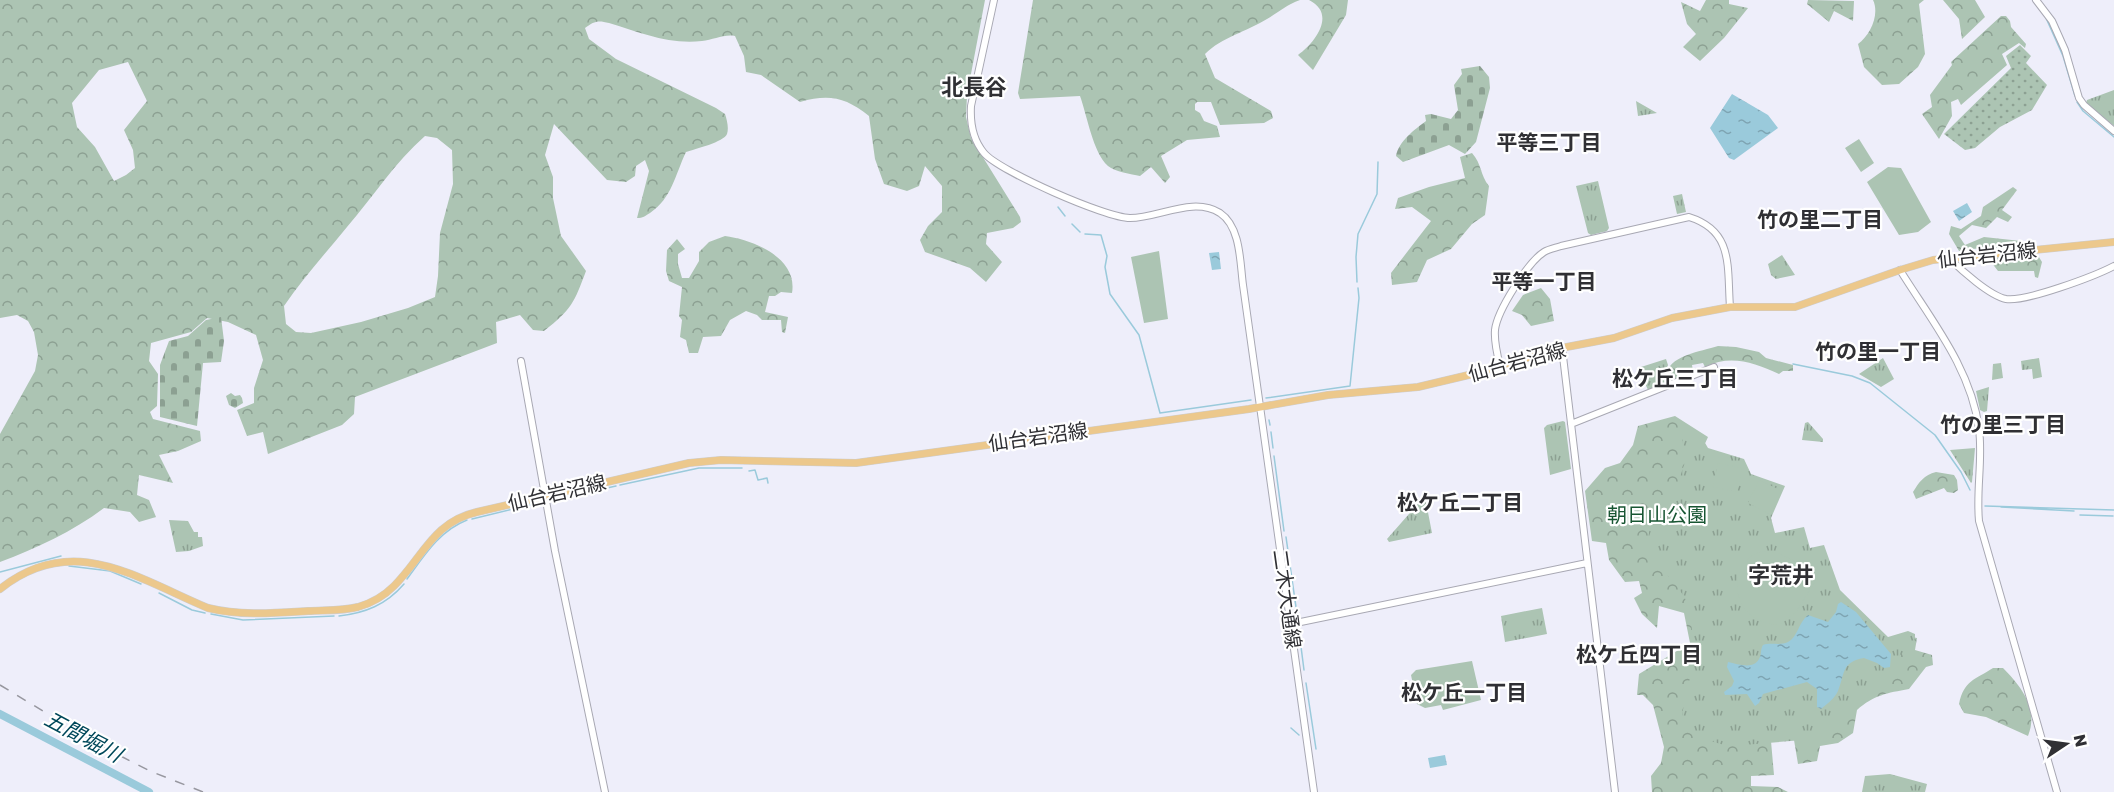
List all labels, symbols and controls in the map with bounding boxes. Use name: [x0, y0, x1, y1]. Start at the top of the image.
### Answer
district label: 北長谷: [941, 73, 1007, 100]
district label: 平等三丁目: [1497, 129, 1602, 155]
district label: 竹の里二丁目: [1757, 206, 1883, 232]
street label: 仙台岩沼線: [1936, 237, 2038, 271]
district label: 平等一丁目: [1492, 268, 1597, 294]
street label: 仙台岩沼線: [1465, 337, 1568, 386]
district label: 竹の里一丁目: [1815, 338, 1941, 364]
district label: 松ケ丘三丁目: [1612, 365, 1738, 391]
district label: 竹の里三丁目: [1940, 411, 2066, 437]
street label: 仙台岩沼線: [987, 417, 1089, 455]
street label: 仙台岩沼線: [505, 469, 608, 515]
district label: 松ケ丘二丁目: [1397, 489, 1523, 515]
park label: 朝日山公園: [1607, 502, 1707, 526]
street label: 二木大通線: [1269, 548, 1307, 650]
district label: 字荒井: [1748, 561, 1814, 588]
district label: 松ケ丘四丁目: [1576, 641, 1702, 667]
district label: 松ケ丘一丁目: [1401, 679, 1527, 705]
water label: 五間堀川: [40, 705, 128, 768]
north arrow: [2036, 714, 2096, 774]
text: N: [2070, 732, 2092, 749]

